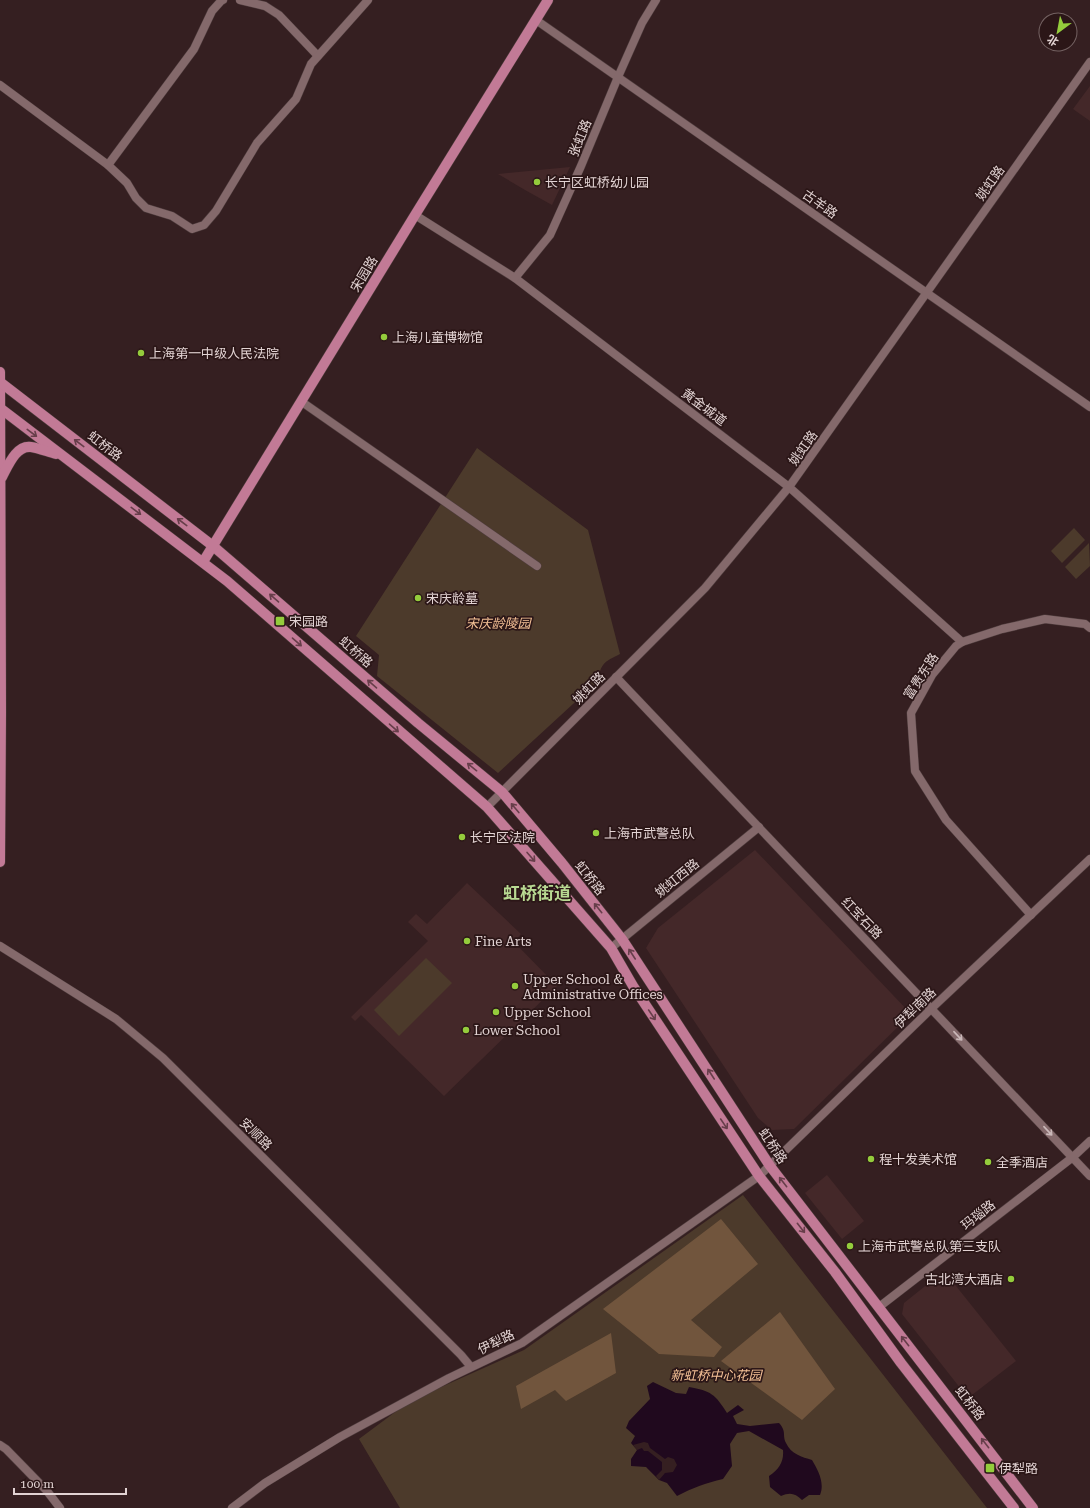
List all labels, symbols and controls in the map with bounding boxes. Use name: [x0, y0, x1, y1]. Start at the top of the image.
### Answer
north arrow: [1038, 12, 1078, 52]
text: 北: [1045, 32, 1061, 48]
street label: 张虹路: [566, 117, 594, 159]
street label: 姚虹路: [973, 163, 1007, 203]
place label: 长宁区虹桥幼儿园: [545, 175, 649, 190]
marker: 长宁区虹桥幼儿园: [532, 177, 542, 187]
street label: 古羊路: [800, 187, 840, 221]
street label: 宋园路: [348, 253, 380, 295]
place label: 上海儿童博物馆: [392, 330, 483, 345]
marker: 上海儿童博物馆: [379, 332, 389, 342]
place label: 上海第一中级人民法院: [149, 346, 279, 361]
marker: 上海第一中级人民法院: [136, 348, 146, 358]
street label: 黄金城道: [679, 385, 729, 429]
street label: 虹桥路: [85, 428, 125, 464]
street label: 姚虹路: [786, 428, 820, 468]
one-way arrow: [26, 429, 37, 437]
one-way arrow: [74, 438, 85, 447]
one-way arrow: [130, 507, 141, 515]
one-way arrow: [177, 518, 188, 526]
place label: 宋庆龄墓: [426, 591, 478, 606]
marker: 宋庆龄墓: [413, 593, 423, 603]
one-way arrow: [269, 594, 279, 603]
place label: 宋园路: [289, 614, 328, 629]
marker: 宋园路: [274, 615, 286, 627]
park label: 宋庆龄陵园: [465, 616, 532, 631]
street label: 虹桥路: [336, 634, 376, 670]
one-way arrow: [291, 637, 302, 646]
street label: 富贵东路: [901, 650, 941, 702]
street label: 姚虹路: [570, 669, 608, 707]
one-way arrow: [367, 679, 377, 688]
one-way arrow: [389, 723, 400, 732]
one-way arrow: [466, 763, 477, 772]
one-way arrow: [511, 803, 520, 813]
place label: 上海市武警总队: [604, 826, 695, 841]
marker: 上海市武警总队: [591, 828, 601, 838]
place label: 长宁区法院: [470, 830, 535, 845]
marker: 长宁区法院: [457, 832, 467, 842]
one-way arrow: [526, 852, 535, 862]
street label: 姚虹西路: [652, 856, 702, 900]
street label: 虹桥路: [572, 858, 608, 898]
district label: 虹桥街道: [503, 883, 571, 903]
street label: 红宝石路: [839, 894, 885, 942]
one-way arrow: [594, 903, 602, 914]
place label: Fine Arts: [475, 934, 531, 949]
marker: Fine Arts: [462, 936, 472, 946]
one-way arrow: [628, 949, 636, 960]
place label: Upper School & Administrative Offices: [523, 972, 663, 1002]
marker: Upper School & Administrative Offices: [510, 981, 520, 991]
street label: 伊犁南路: [891, 985, 939, 1031]
place label: Upper School: [504, 1005, 591, 1020]
marker: Upper School: [491, 1007, 501, 1017]
one-way arrow: [648, 1009, 656, 1020]
place label: Lower School: [474, 1023, 560, 1038]
marker: Lower School: [461, 1025, 471, 1035]
one-way arrow: [954, 1031, 963, 1041]
one-way arrow: [707, 1069, 715, 1080]
street label: 安顺路: [237, 1115, 275, 1153]
one-way arrow: [720, 1118, 728, 1129]
street label: 虹桥路: [756, 1126, 790, 1166]
one-way arrow: [1043, 1126, 1053, 1136]
place label: 程十发美术馆: [879, 1152, 957, 1167]
marker: 程十发美术馆: [866, 1154, 876, 1164]
place label: 全季酒店: [996, 1155, 1048, 1170]
marker: 全季酒店: [983, 1157, 993, 1167]
one-way arrow: [779, 1177, 787, 1188]
street label: 玛瑙路: [958, 1197, 998, 1233]
one-way arrow: [796, 1223, 805, 1234]
place label: 上海市武警总队第三支队: [858, 1239, 1001, 1254]
marker: 上海市武警总队第三支队: [845, 1241, 855, 1251]
place label: 古北湾大酒店: [925, 1272, 1003, 1287]
marker: 古北湾大酒店: [1006, 1274, 1016, 1284]
street label: 伊犁路: [475, 1327, 517, 1357]
one-way arrow: [901, 1335, 909, 1346]
park label: 新虹桥中心花园: [670, 1368, 763, 1383]
street label: 虹桥路: [952, 1383, 988, 1423]
one-way arrow: [980, 1438, 989, 1449]
place label: 伊犁路: [999, 1461, 1038, 1476]
marker: 伊犁路: [984, 1462, 996, 1474]
scale bar: [14, 1470, 126, 1496]
text: 100 m: [20, 1477, 54, 1491]

